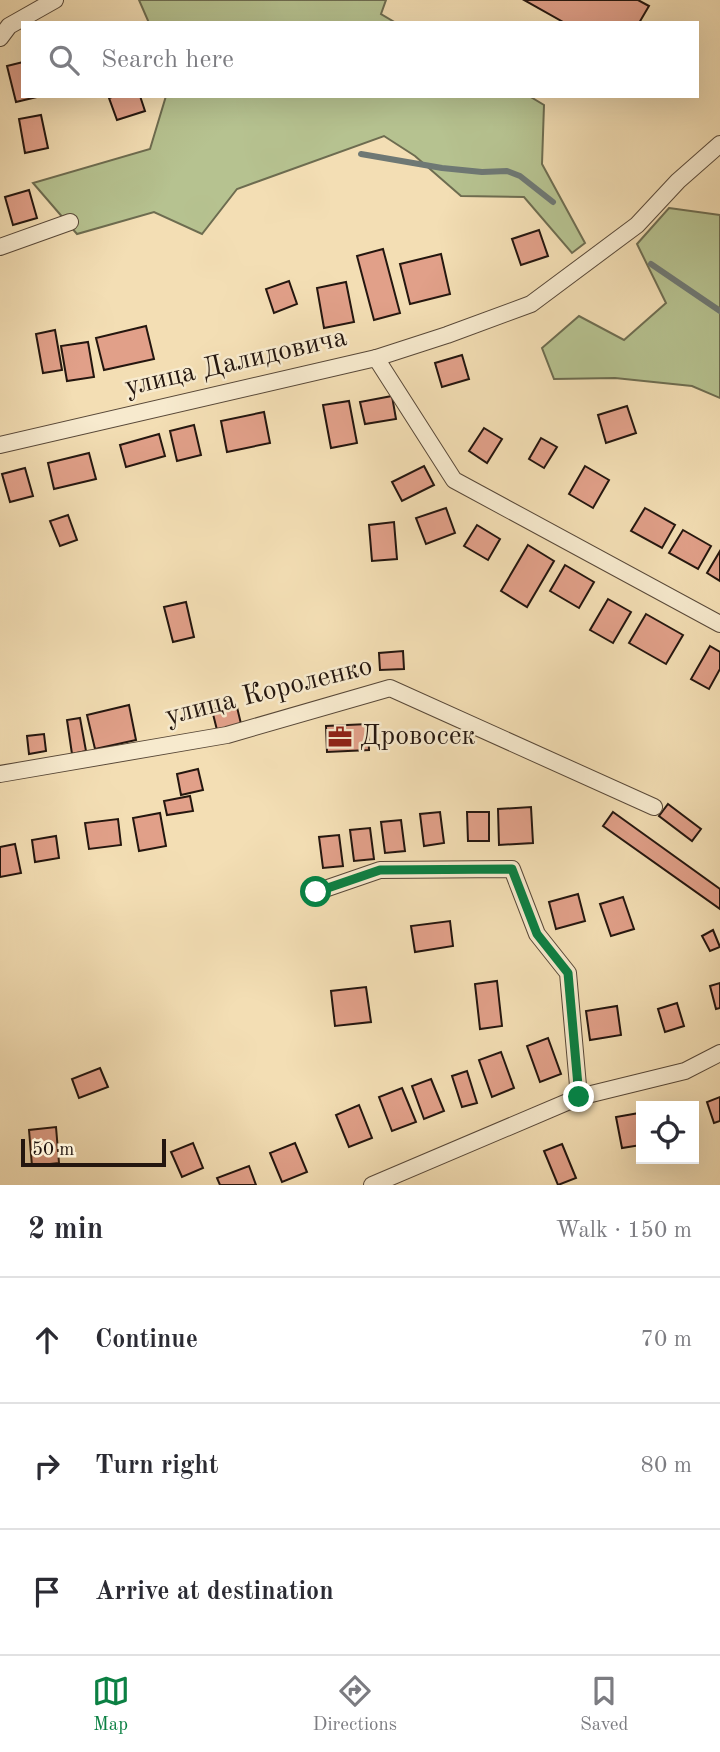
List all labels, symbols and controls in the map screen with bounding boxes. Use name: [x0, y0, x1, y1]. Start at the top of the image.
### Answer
search box: [21, 21, 699, 98]
icon: search: [45, 41, 83, 79]
text: Search here: [101, 47, 234, 73]
street label: улица Далидовича: [122, 324, 350, 402]
street label: улица Короленко: [163, 653, 375, 731]
office icon: Дровосек: [326, 723, 354, 751]
place label: Дровосек: [360, 723, 476, 751]
route start: [300, 876, 331, 907]
route end: [563, 1081, 594, 1112]
map controls: [636, 1101, 699, 1164]
button: locate: [636, 1101, 699, 1164]
scale bar: [21, 1136, 166, 1168]
text: 50 m: [32, 1141, 74, 1160]
text: 2 min: [28, 1215, 103, 1245]
text: Walk · 150 m: [556, 1219, 692, 1242]
icon: ahead: [28, 1321, 66, 1359]
text: Continue: [95, 1327, 198, 1353]
text: 70 m: [641, 1328, 692, 1351]
icon: right: [28, 1447, 66, 1485]
text: Turn right: [95, 1453, 218, 1479]
text: 80 m: [641, 1454, 692, 1477]
icon: arrive: [28, 1573, 66, 1611]
text: Arrive at destination: [95, 1579, 334, 1605]
tab: Map: [92, 1672, 130, 1737]
tab: Directions: [313, 1672, 397, 1737]
tab: Saved: [580, 1672, 628, 1737]

